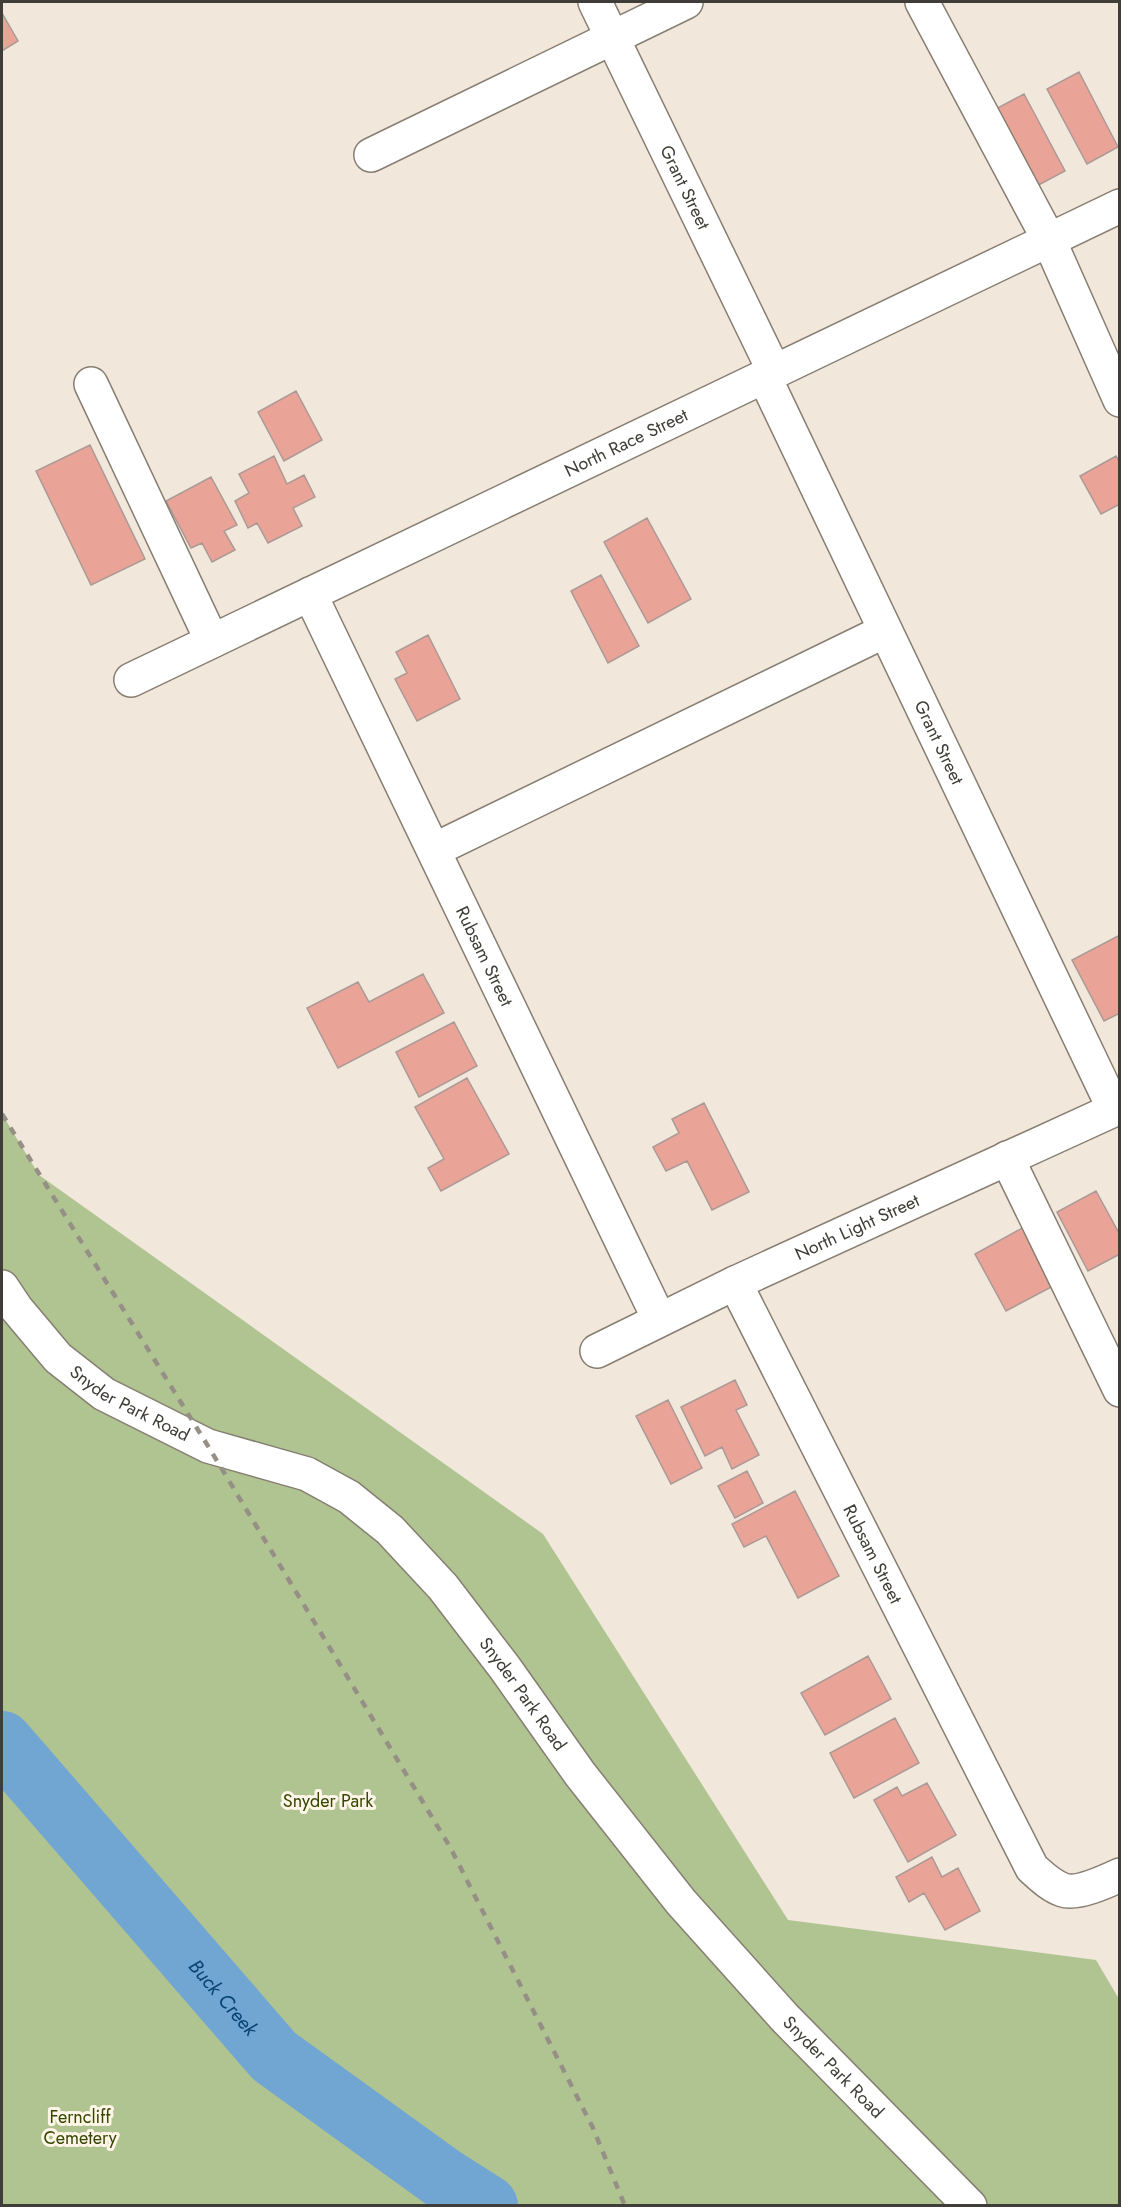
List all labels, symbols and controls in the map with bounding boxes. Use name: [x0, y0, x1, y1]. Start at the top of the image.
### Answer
street label: Grant Street: [653, 141, 717, 235]
street label: North Race Street: [560, 402, 693, 483]
street label: Grant Street: [908, 696, 971, 790]
street label: Rubsam Street: [449, 902, 520, 1011]
street label: North Light Street: [790, 1187, 924, 1267]
street label: Snyder Park Road: [64, 1359, 194, 1448]
street label: Rubsam Street: [837, 1500, 909, 1609]
street label: Snyder Park Road: [473, 1632, 573, 1756]
park label: Snyder Park: [283, 1788, 373, 1814]
water label: Buck Creek: [182, 1953, 266, 2043]
street label: Snyder Park Road: [777, 2010, 890, 2124]
park label: Ferncliff Cemetery: [43, 2104, 117, 2151]

